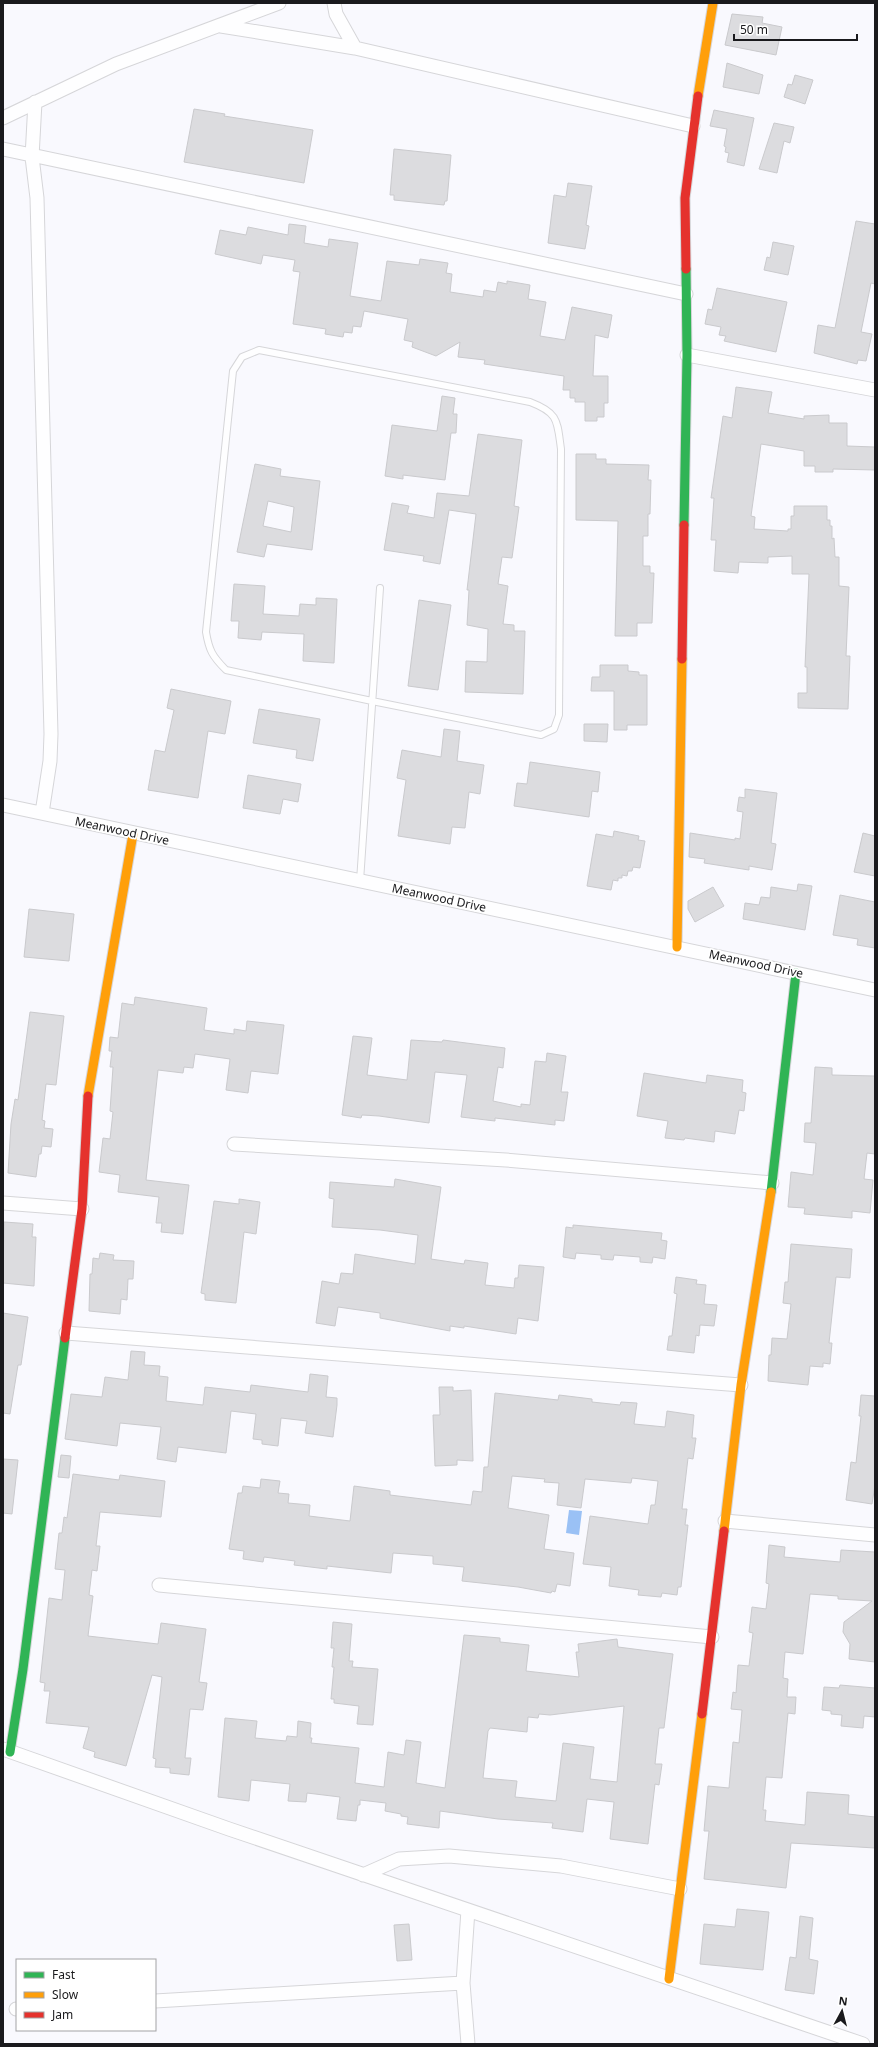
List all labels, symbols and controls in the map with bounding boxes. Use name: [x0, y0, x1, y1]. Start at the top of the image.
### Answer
scale bar: [734, 16, 857, 42]
text: 50 m: [740, 21, 768, 38]
street label: Meanwood Drive: [73, 812, 171, 849]
street label: Meanwood Drive: [390, 879, 488, 916]
street label: Meanwood Drive: [707, 945, 805, 982]
legend: [16, 1959, 156, 2031]
text: Fast: [52, 1966, 76, 1983]
text: Slow: [52, 1986, 79, 2003]
north arrow: [822, 1991, 862, 2031]
text: N: [838, 1993, 849, 2009]
text: Jam: [51, 2006, 73, 2023]

